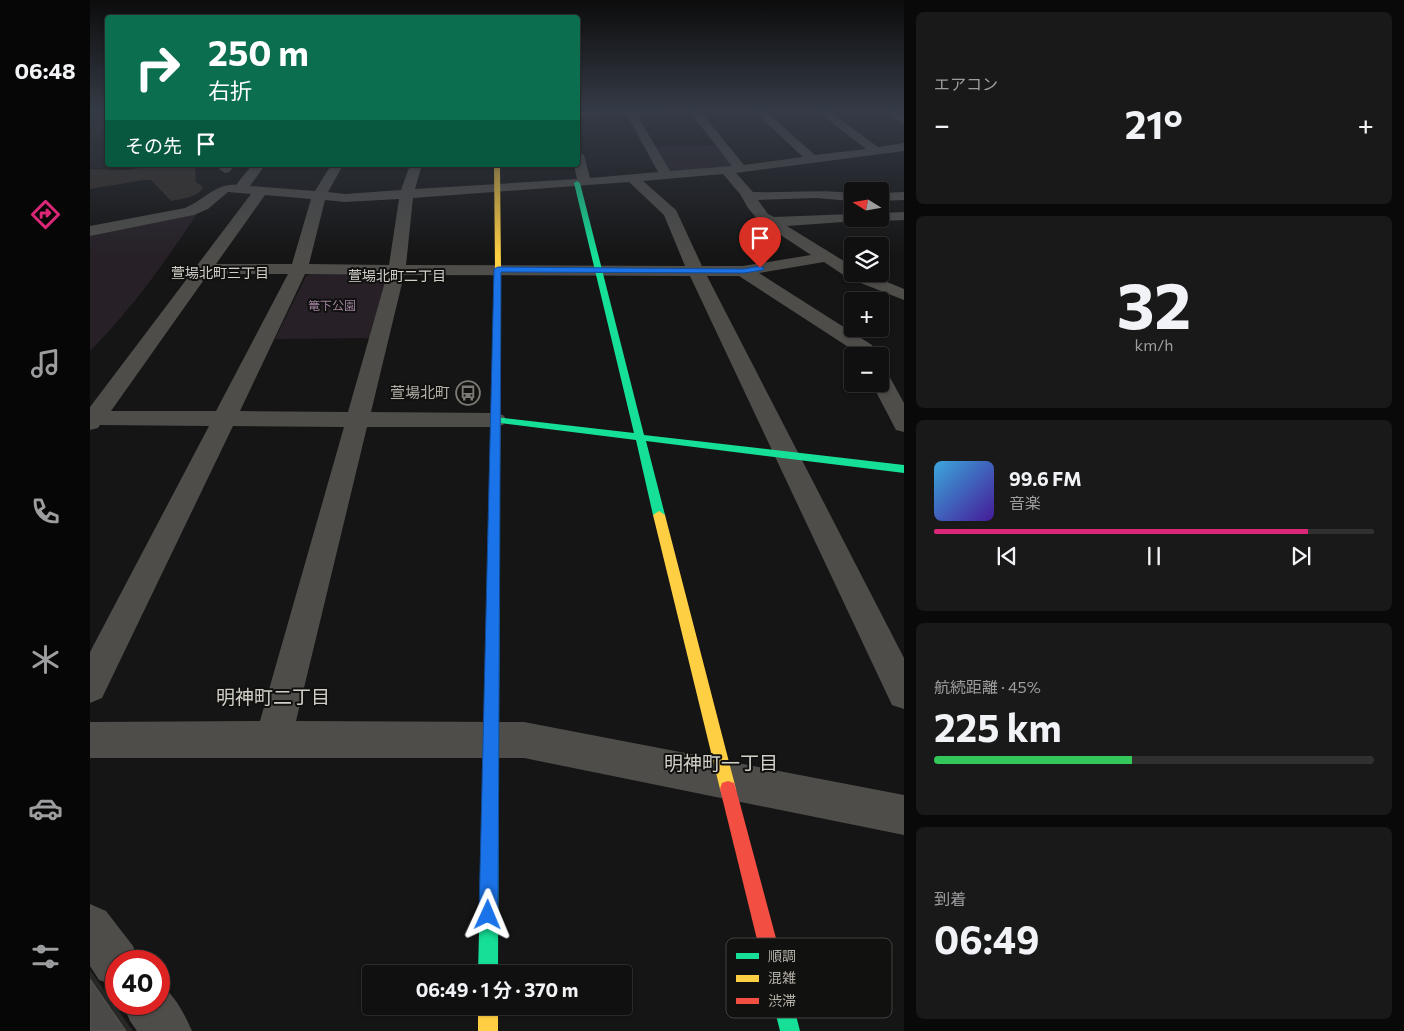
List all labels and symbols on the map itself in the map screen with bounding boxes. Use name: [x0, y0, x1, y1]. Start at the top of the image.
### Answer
north arrow: [844, 182, 889, 228]
pin: [739, 217, 781, 268]
district label: 萱場北町三丁目: [171, 264, 269, 281]
district label: 萱場北町二丁目: [348, 267, 446, 284]
park label: 篭下公園: [308, 298, 356, 312]
bus stop icon: 萱場北町: [455, 380, 481, 406]
place label: 萱場北町: [390, 383, 450, 401]
district label: 明神町二丁目: [216, 685, 330, 708]
district label: 明神町一丁目: [664, 751, 778, 774]
position arrow: [461, 888, 513, 940]
legend: [726, 938, 892, 1018]
text: 順調: [768, 947, 796, 964]
speed limit sign: 40: [105, 950, 170, 1015]
text: 混雑: [768, 969, 796, 986]
text: 渋滞: [768, 992, 796, 1009]

